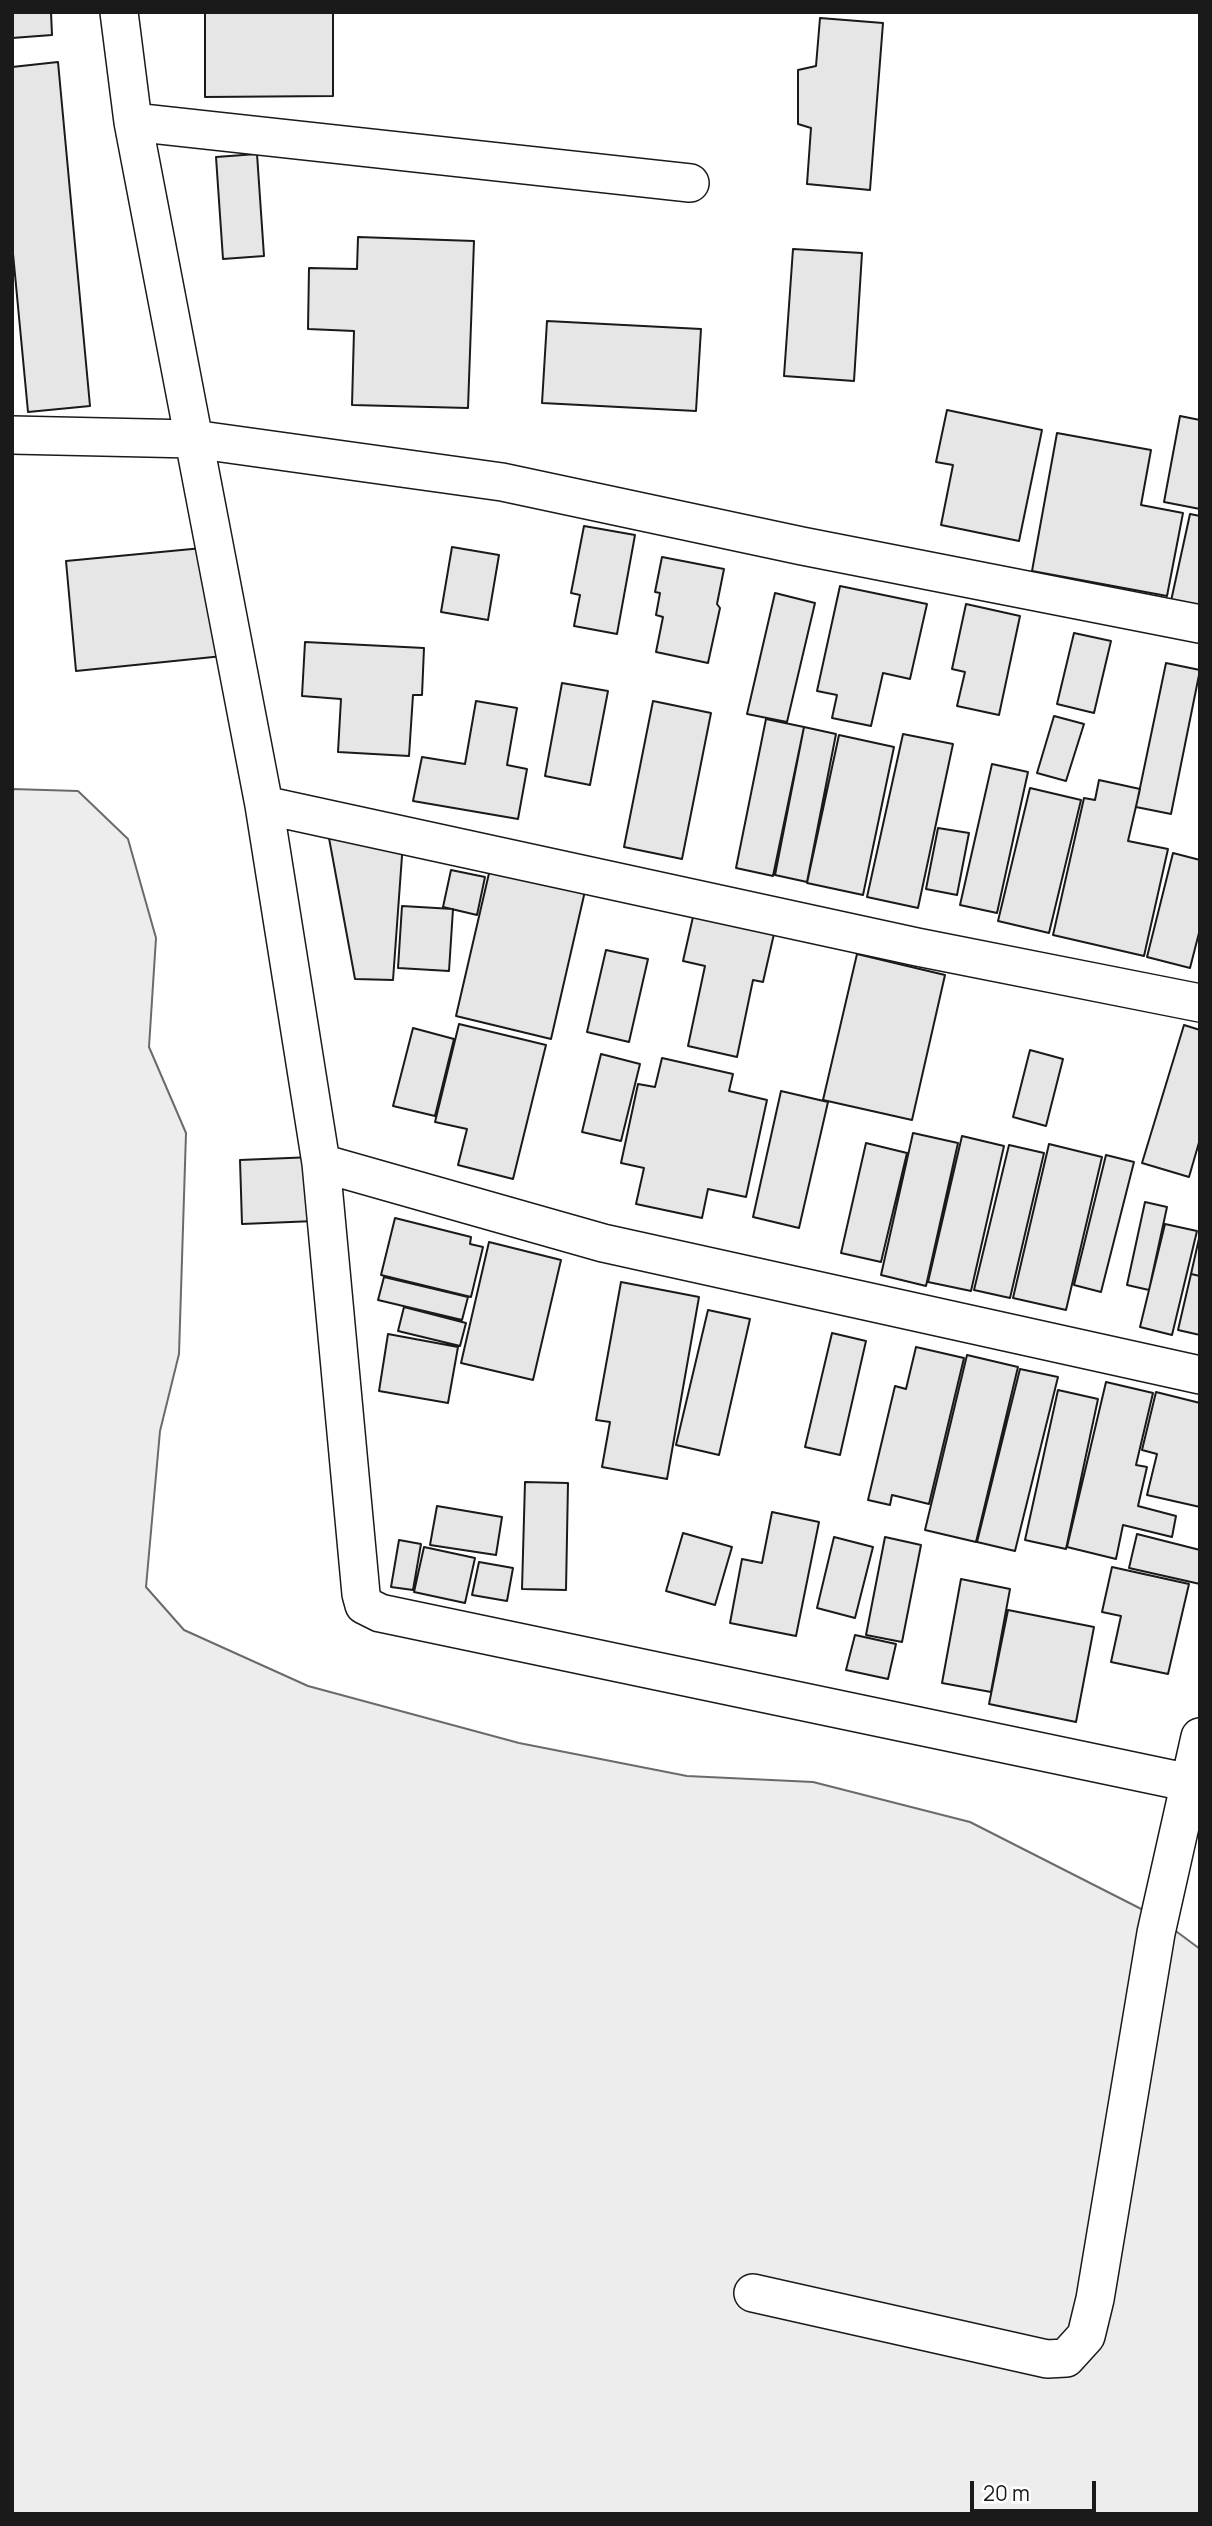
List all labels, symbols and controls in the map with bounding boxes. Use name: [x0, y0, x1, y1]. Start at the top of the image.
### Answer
scale bar: [974, 2466, 1100, 2510]
text: 20 m: [983, 2479, 1030, 2507]

